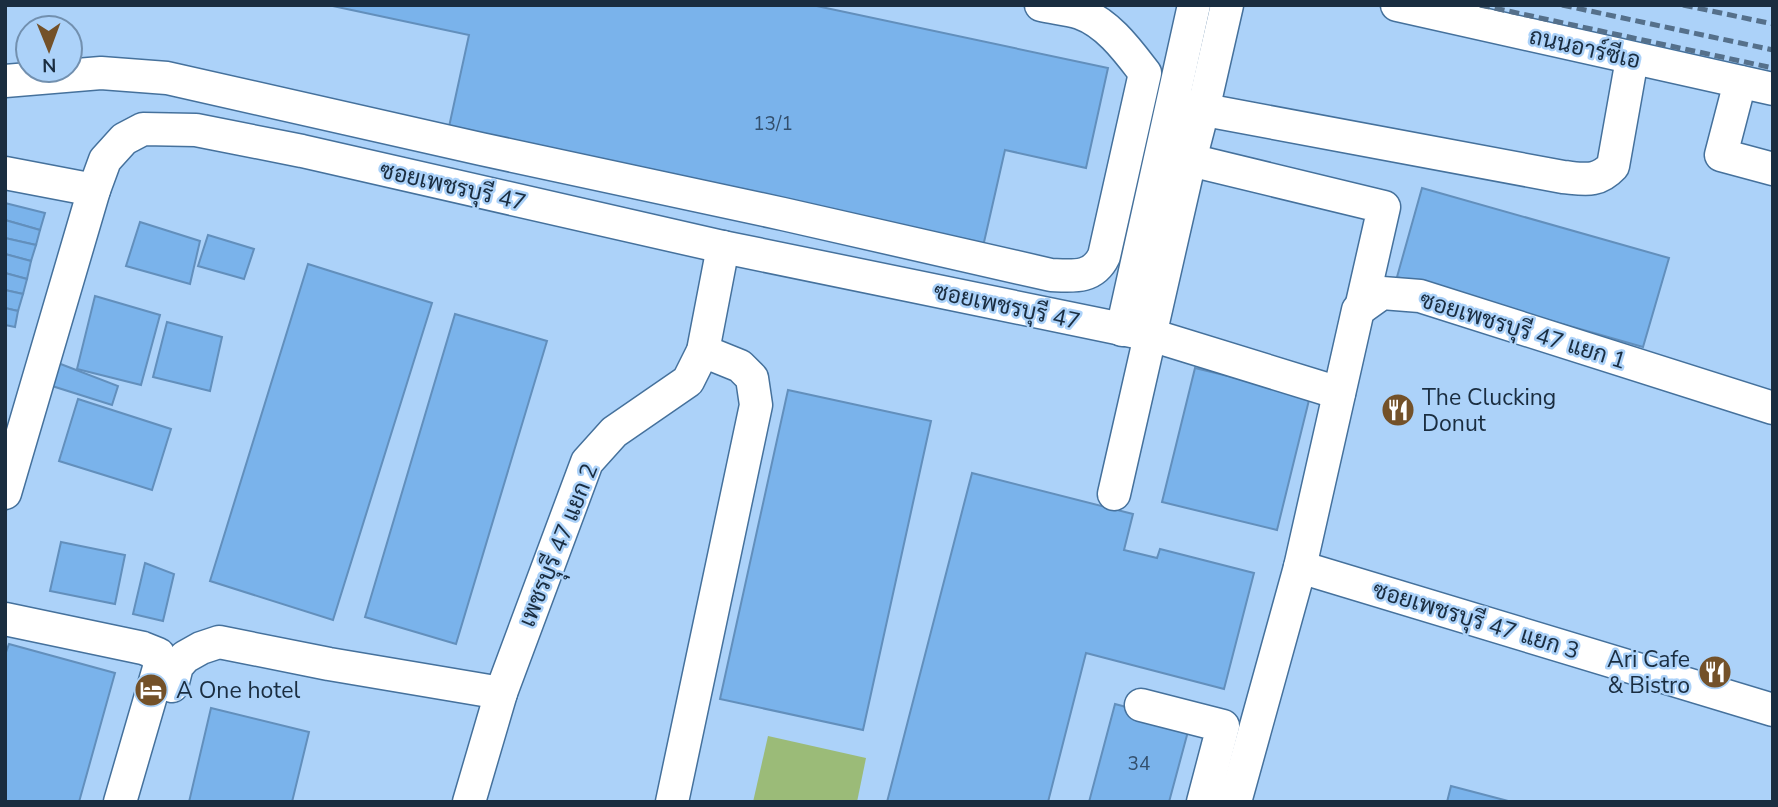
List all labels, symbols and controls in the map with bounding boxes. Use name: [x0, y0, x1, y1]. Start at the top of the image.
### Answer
north arrow: [14, 14, 84, 84]
street label: ถนนอาร์ซีเอ: [1526, 20, 1644, 76]
text: N: [42, 52, 57, 78]
house number: 13/1: [753, 111, 793, 137]
street label: ซอยเพชรบุรี 47: [377, 155, 529, 218]
street label: ซอยเพชรบุรี 47: [931, 276, 1083, 337]
street label: ซอยเพชรบุรี 47 แยก 1: [1416, 284, 1630, 377]
place label: The Clucking Donut: [1422, 382, 1556, 439]
restaurant icon: The Clucking Donut: [1379, 391, 1417, 429]
street label: เพชรบุุรี 47 แยก 2: [512, 459, 612, 634]
street label: ซอยเพชรบุรี 47 แยก 3: [1369, 574, 1583, 667]
place label: Ari Cafe & Bistro: [1607, 644, 1690, 701]
restaurant icon: Ari Cafe & Bistro: [1696, 653, 1734, 691]
hotel icon: A One hotel: [132, 671, 170, 709]
place label: A One hotel: [176, 675, 300, 706]
house number: 34: [1128, 751, 1150, 777]

